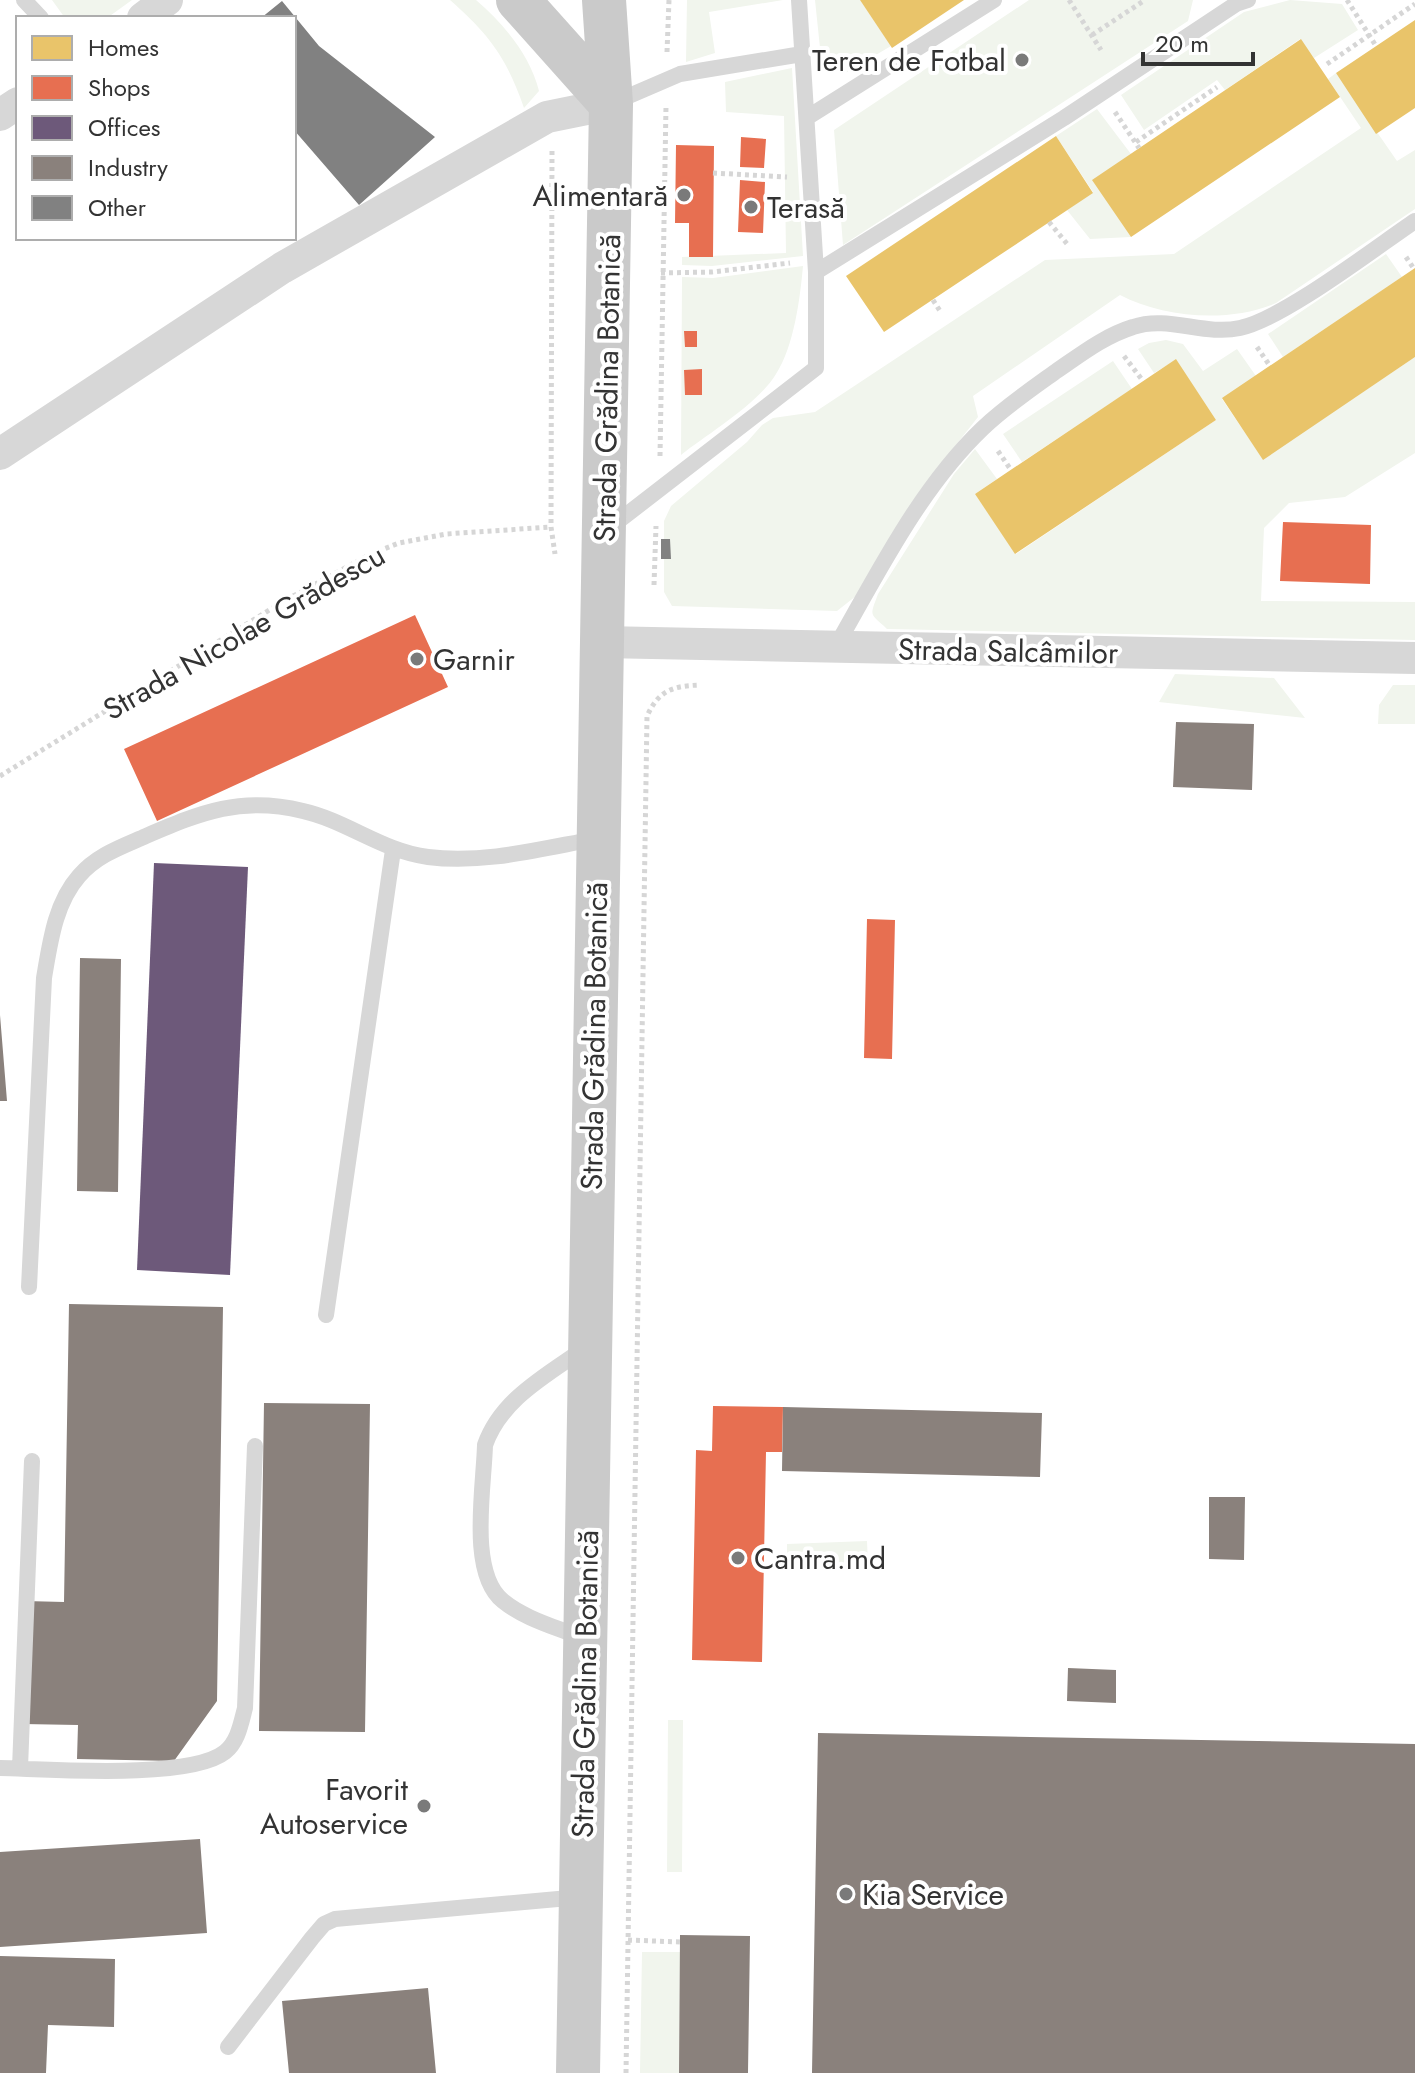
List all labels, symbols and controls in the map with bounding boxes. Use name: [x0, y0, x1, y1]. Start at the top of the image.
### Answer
legend: [16, 16, 296, 240]
scale bar: [1143, 16, 1253, 66]
text: 20 m: [1155, 26, 1209, 61]
text: Homes: [88, 30, 159, 65]
place label: Teren de Fotbal: [812, 39, 1006, 82]
marker: Teren de Fotbal: [1013, 51, 1031, 69]
text: Shops: [88, 70, 150, 105]
text: Offices: [88, 110, 160, 145]
text: Industry: [88, 150, 168, 185]
place label: Alimentară: [532, 174, 668, 217]
marker: Alimentară: [675, 186, 693, 204]
place label: Terasă: [767, 186, 845, 229]
text: Other: [88, 190, 147, 225]
marker: Terasă: [742, 198, 760, 216]
street label: Strada Grădina Botanică: [583, 234, 631, 542]
street label: Strada Nicolae Grădescu: [95, 534, 393, 730]
street label: Strada Salcâmilor: [897, 628, 1119, 674]
place label: Garnir: [433, 638, 516, 681]
marker: Garnir: [408, 650, 426, 668]
street label: Strada Grădina Botanică: [570, 882, 618, 1190]
street label: Strada Grădina Botanică: [561, 1530, 609, 1838]
place label: Cantra.md: [754, 1537, 886, 1580]
marker: Cantra.md: [729, 1549, 747, 1567]
place label: Favorit Autoservice: [260, 1768, 409, 1845]
marker: Favorit Autoservice: [415, 1797, 433, 1815]
place label: Kia Service: [862, 1873, 1004, 1916]
marker: Kia Service: [837, 1885, 855, 1903]

